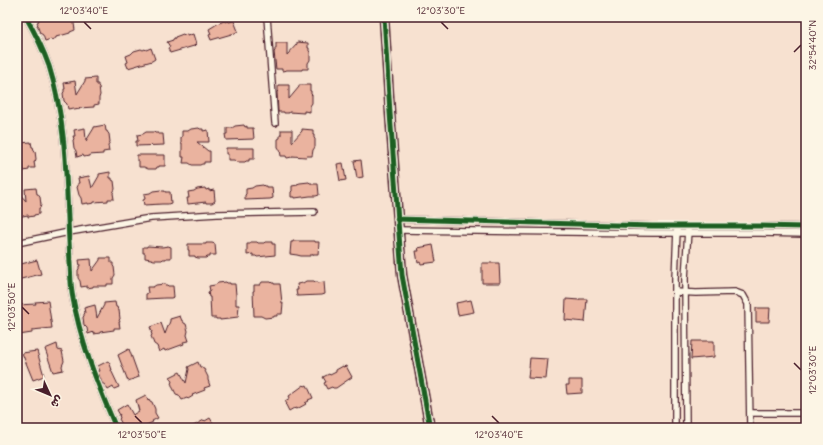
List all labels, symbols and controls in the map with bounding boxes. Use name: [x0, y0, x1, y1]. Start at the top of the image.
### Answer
text: 12°03'40"E: [60, 4, 108, 17]
text: 12°03'30"E: [417, 4, 465, 17]
text: 32°54'40"N: [806, 20, 819, 70]
text: 12°03'50"E: [5, 283, 18, 331]
text: 12°03'30"E: [806, 346, 819, 394]
north arrow: [30, 375, 70, 415]
text: ش: [48, 393, 66, 411]
text: 12°03'50"E: [118, 428, 166, 441]
text: 12°03'40"E: [475, 428, 523, 441]

